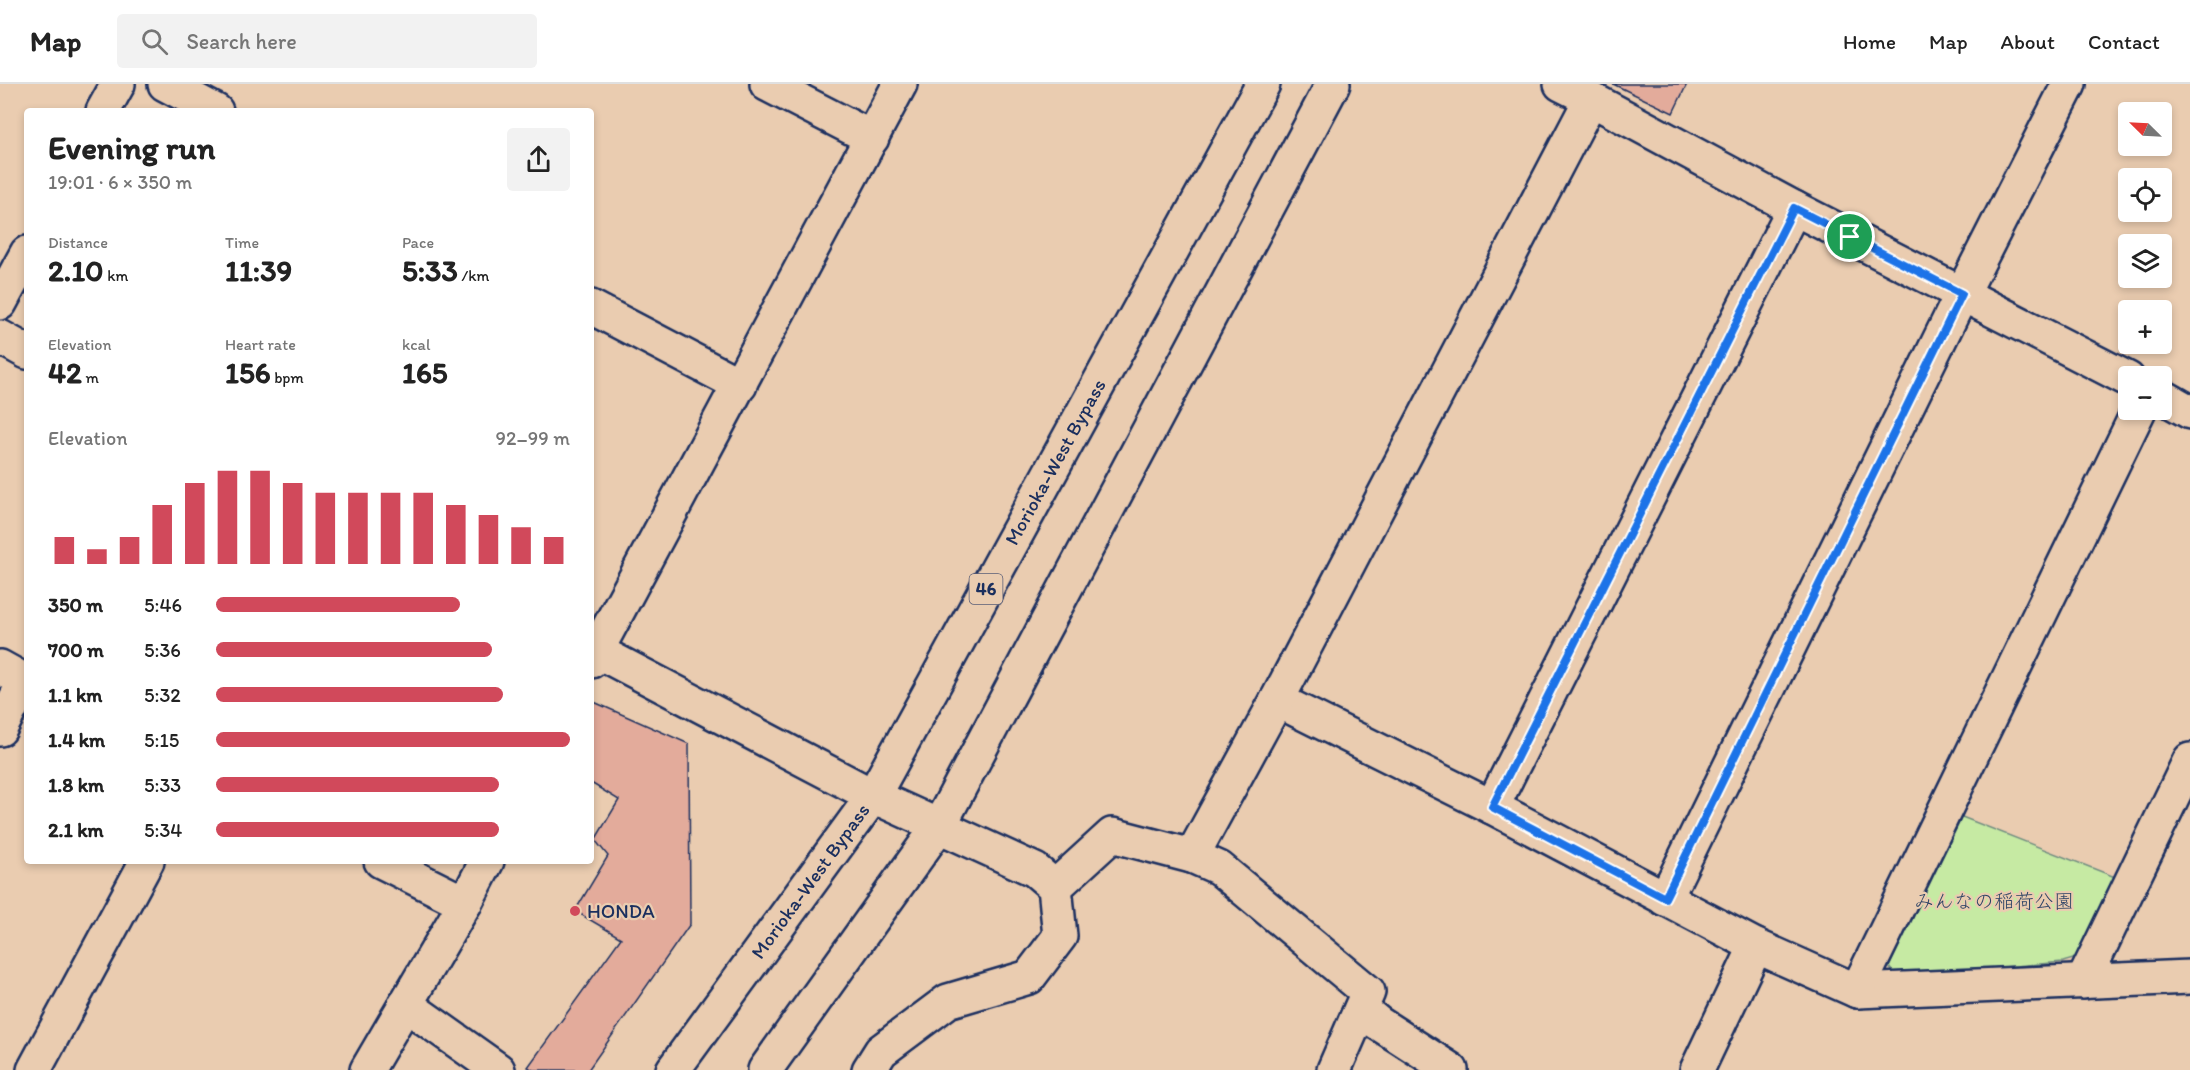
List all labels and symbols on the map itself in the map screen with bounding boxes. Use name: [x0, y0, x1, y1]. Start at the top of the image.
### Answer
north arrow: [2118, 102, 2172, 156]
pin: [1824, 211, 1875, 262]
street label: Morioka-West Bypass: [999, 375, 1111, 549]
road number: 46: [970, 574, 1002, 604]
street label: Morioka-West Bypass: [746, 799, 875, 963]
park label: みんなの稲荷公園: [1914, 889, 2074, 913]
place label: HONDA: [587, 899, 655, 923]
marker: HONDA: [568, 904, 582, 918]

